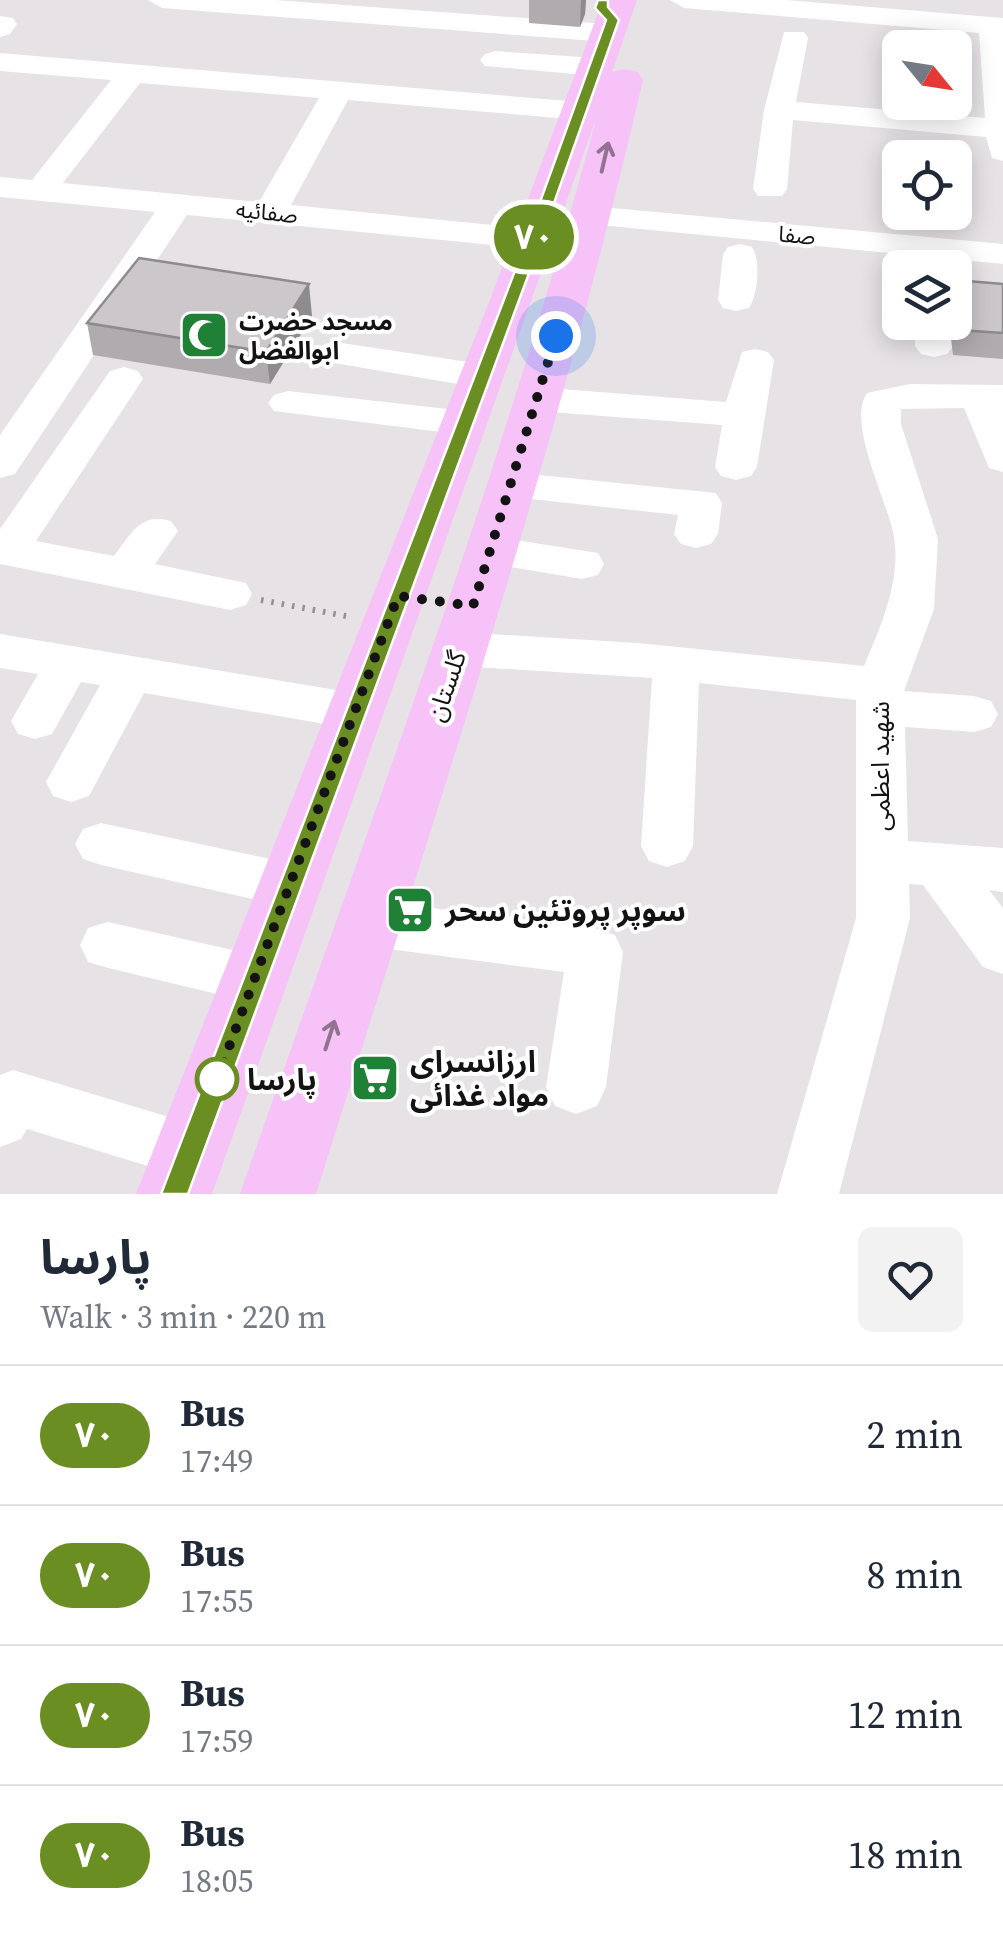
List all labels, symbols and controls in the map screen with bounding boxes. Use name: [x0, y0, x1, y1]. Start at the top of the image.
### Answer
north arrow: [882, 30, 972, 120]
map controls: [882, 30, 972, 340]
button: locate: [882, 140, 972, 230]
one-way arrow: [597, 142, 615, 174]
street label: صفائیه: [235, 194, 299, 230]
line badge: ۷۰: [489, 204, 579, 270]
text: ۷۰: [514, 213, 554, 261]
street label: صفا: [777, 218, 817, 252]
button: layers: [882, 250, 972, 340]
place label: مسجد حضرت ابوالفضل: [239, 304, 393, 367]
mosque icon: مسجد حضرت ابوالفضل: [178, 309, 230, 361]
your location: [531, 311, 581, 361]
street label: گلستان: [418, 645, 474, 726]
street label: شهید اعظمی: [863, 701, 897, 831]
supermarket icon: سوپر پروتئین سحر: [384, 884, 436, 936]
place label: سوپر پروتئین سحر: [443, 890, 686, 931]
one-way arrow: [322, 1019, 340, 1051]
place label: ارزانسرای مواد غذائی: [410, 1041, 549, 1116]
supermarket icon: ارزانسرای مواد غذائی: [349, 1052, 401, 1104]
marker: پارسا: [196, 1058, 238, 1100]
place label: پارسا: [247, 1059, 317, 1100]
text: پارسا: [40, 1224, 152, 1290]
button: heart: [858, 1227, 963, 1332]
text: Walk · 3 min · 220 m: [40, 1295, 326, 1339]
text: Bus: [180, 1387, 245, 1439]
text: 2 min: [867, 1409, 963, 1461]
text: ۷۰: [75, 1411, 115, 1459]
text: 17:49: [180, 1439, 254, 1483]
text: Bus: [180, 1527, 245, 1579]
text: 8 min: [867, 1549, 963, 1601]
text: ۷۰: [75, 1551, 115, 1599]
text: 17:55: [180, 1579, 254, 1623]
text: Bus: [180, 1667, 245, 1719]
text: 12 min: [848, 1689, 963, 1741]
text: ۷۰: [75, 1691, 115, 1739]
text: 17:59: [180, 1719, 254, 1763]
text: Bus: [180, 1807, 245, 1859]
text: 18 min: [848, 1829, 963, 1881]
text: ۷۰: [75, 1831, 115, 1879]
text: 18:05: [180, 1859, 254, 1903]

